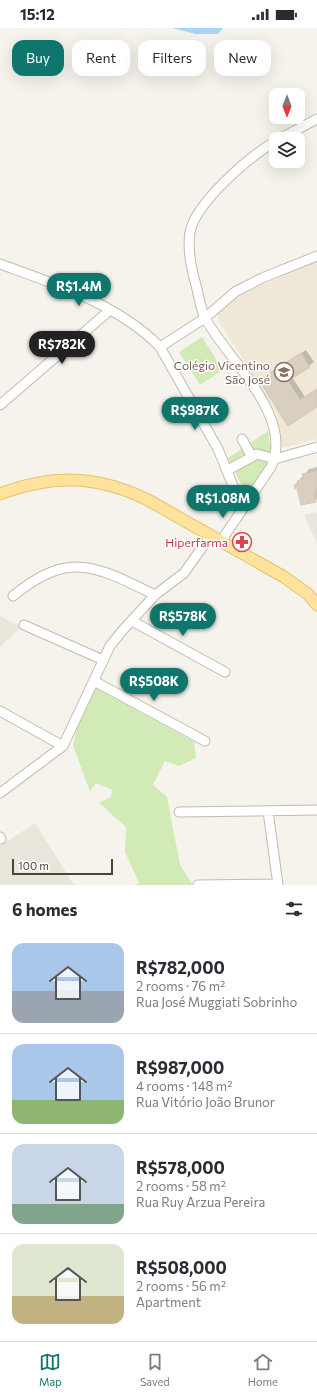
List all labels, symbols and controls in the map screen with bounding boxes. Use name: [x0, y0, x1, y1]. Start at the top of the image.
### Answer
text: 15:12: [20, 5, 55, 23]
chip: Buy: [12, 40, 64, 76]
chip: Rent: [72, 40, 130, 76]
chip: Filters: [138, 40, 206, 76]
chip: New: [214, 40, 271, 76]
north arrow: [269, 88, 305, 124]
map controls: [269, 88, 305, 168]
button: layers: [269, 132, 305, 168]
pin: R$1.4M: [46, 273, 112, 307]
text: R$1.4M: [56, 278, 102, 294]
pin: R$782K: [29, 331, 95, 365]
text: R$782K: [38, 336, 86, 352]
place label: Colégio Vicentino São José: [174, 358, 270, 387]
school or university icon: Colégio Vicentino São José: [273, 361, 295, 383]
pin: R$987K: [162, 397, 228, 431]
text: R$987K: [171, 402, 219, 418]
pin: R$1.08M: [186, 485, 260, 519]
text: R$1.08M: [196, 490, 250, 506]
pharmacy icon: Hiperfarma: [231, 531, 253, 553]
place label: Hiperfarma: [165, 535, 228, 549]
pin: R$578K: [150, 603, 216, 637]
text: R$578K: [159, 608, 207, 624]
pin: R$508K: [121, 668, 187, 702]
text: R$508K: [129, 673, 179, 689]
scale bar: [12, 857, 113, 876]
text: 100 m: [18, 859, 49, 872]
icon: filters: [283, 898, 305, 920]
text: 6 homes: [12, 899, 77, 920]
text: R$782,000: [136, 957, 225, 978]
icon: home: [44, 959, 92, 1007]
text: 2 rooms · 76 m²: [136, 978, 225, 994]
text: Rua José Muggiati Sobrinho: [136, 994, 297, 1010]
text: R$987,000: [136, 1057, 224, 1078]
icon: home: [44, 1060, 92, 1108]
text: 4 rooms · 148 m²: [136, 1078, 232, 1094]
text: Rua Vitório João Brunor: [136, 1094, 275, 1110]
text: R$578,000: [136, 1157, 225, 1178]
icon: home: [44, 1160, 92, 1208]
text: 2 rooms · 58 m²: [136, 1178, 226, 1194]
text: Rua Ruy Arzua Pereira: [136, 1194, 265, 1210]
text: R$508,000: [136, 1257, 227, 1278]
icon: home: [44, 1260, 92, 1308]
text: 2 rooms · 56 m²: [136, 1278, 226, 1294]
text: Apartment: [136, 1294, 201, 1310]
tab: Map: [39, 1351, 62, 1388]
tab: Saved: [140, 1351, 170, 1388]
tab: Home: [248, 1351, 278, 1388]

